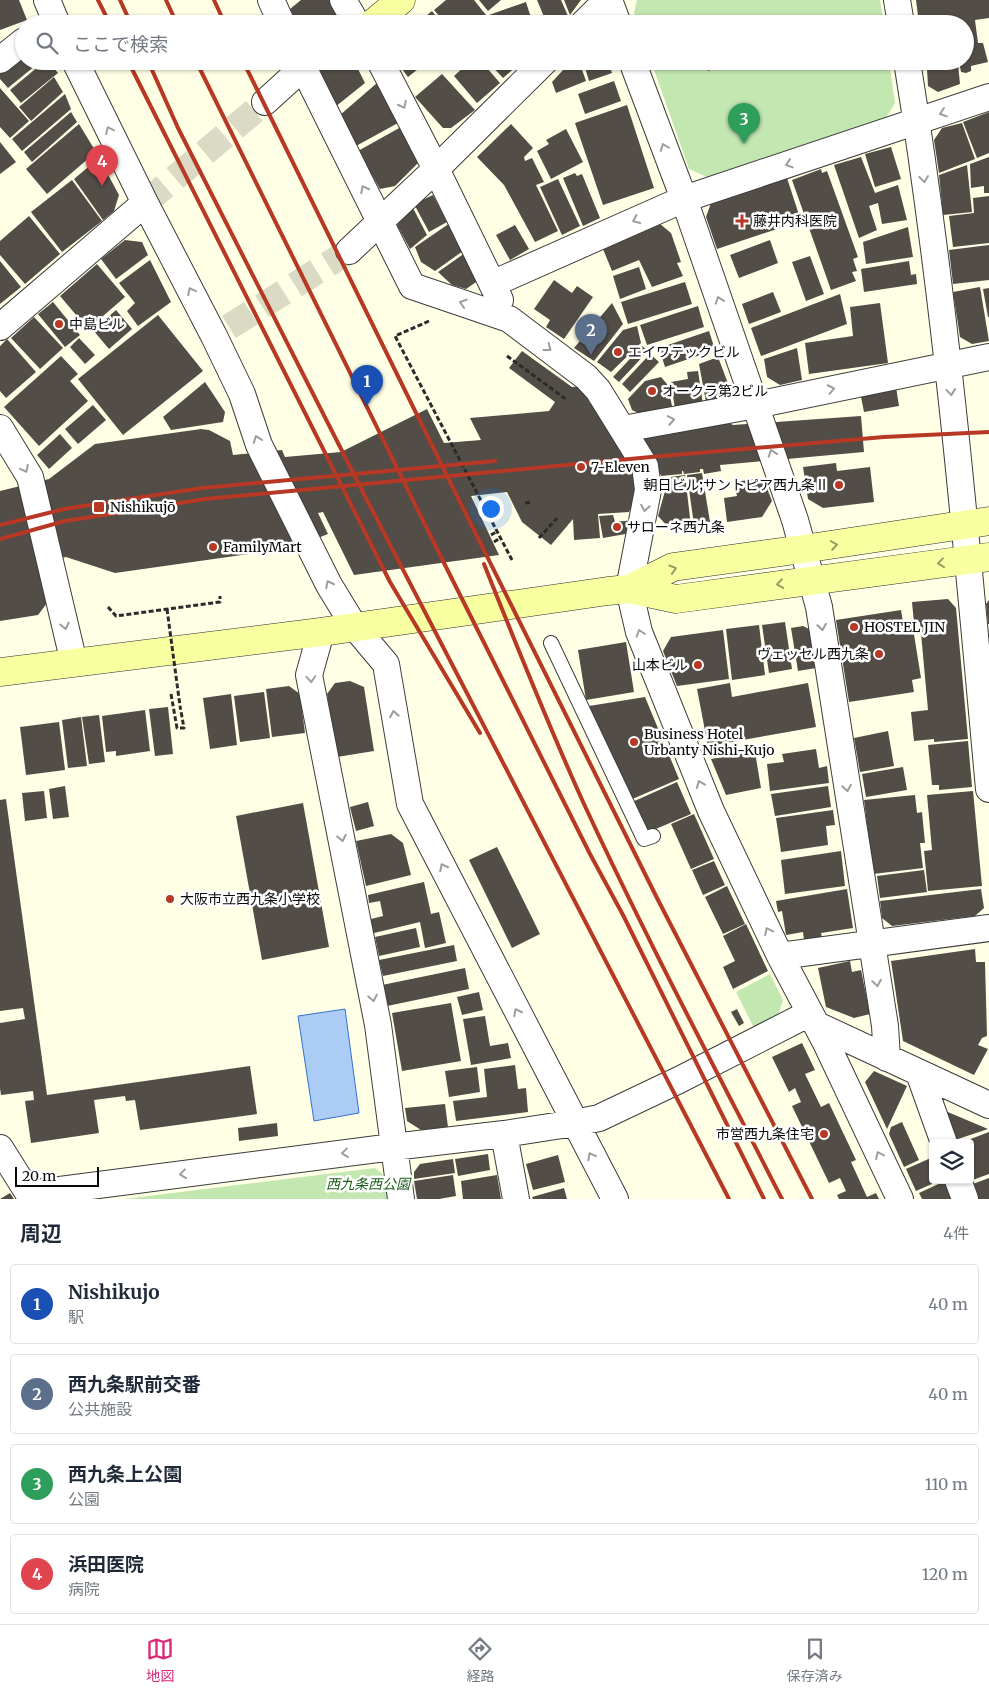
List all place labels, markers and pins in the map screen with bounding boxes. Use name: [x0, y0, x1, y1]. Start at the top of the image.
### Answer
pin: 3: [728, 103, 760, 144]
pin: 4: [86, 145, 118, 186]
place label: 藤井内科医院: [753, 212, 837, 230]
marker: 藤井内科医院: [735, 214, 749, 228]
pin: 2: [575, 314, 607, 355]
place label: 中島ビル: [69, 315, 125, 333]
marker: 中島ビル: [53, 318, 65, 330]
place label: エイワテックビル: [628, 343, 740, 361]
marker: エイワテックビル: [612, 346, 624, 358]
pin: 1: [351, 365, 383, 406]
place label: オークラ第2ビル: [662, 382, 768, 400]
marker: オークラ第2ビル: [646, 385, 658, 397]
place label: 7-Eleven: [591, 458, 650, 476]
marker: 7-Eleven: [575, 461, 587, 473]
place label: 朝日ビル;サントピア西九条Ⅱ: [643, 476, 829, 494]
marker: 朝日ビル;サントピア西九条Ⅱ: [833, 479, 845, 491]
place label: Nishikujō: [110, 498, 175, 516]
marker: Nishikujō: [92, 500, 106, 514]
place label: サローネ西九条: [627, 518, 725, 536]
marker: サローネ西九条: [611, 521, 623, 533]
place label: FamilyMart: [223, 538, 302, 556]
marker: FamilyMart: [207, 541, 219, 553]
place label: HOSTEL JIN: [864, 618, 945, 636]
marker: HOSTEL JIN: [848, 621, 860, 633]
place label: ヴェッセル西九条: [757, 645, 869, 663]
marker: ヴェッセル西九条: [873, 648, 885, 660]
place label: 山本ビル: [632, 656, 688, 674]
marker: 山本ビル: [692, 659, 704, 671]
place label: Business Hotel Urbanty Nishi-Kujo: [644, 725, 775, 759]
marker: Business Hotel Urbanty Nishi-Kujo: [628, 736, 640, 748]
place label: 大阪市立西九条小学校: [180, 890, 320, 908]
marker: 大阪市立西九条小学校: [164, 893, 176, 905]
place label: 市営西九条住宅: [716, 1125, 814, 1143]
marker: 市営西九条住宅: [818, 1128, 830, 1140]

